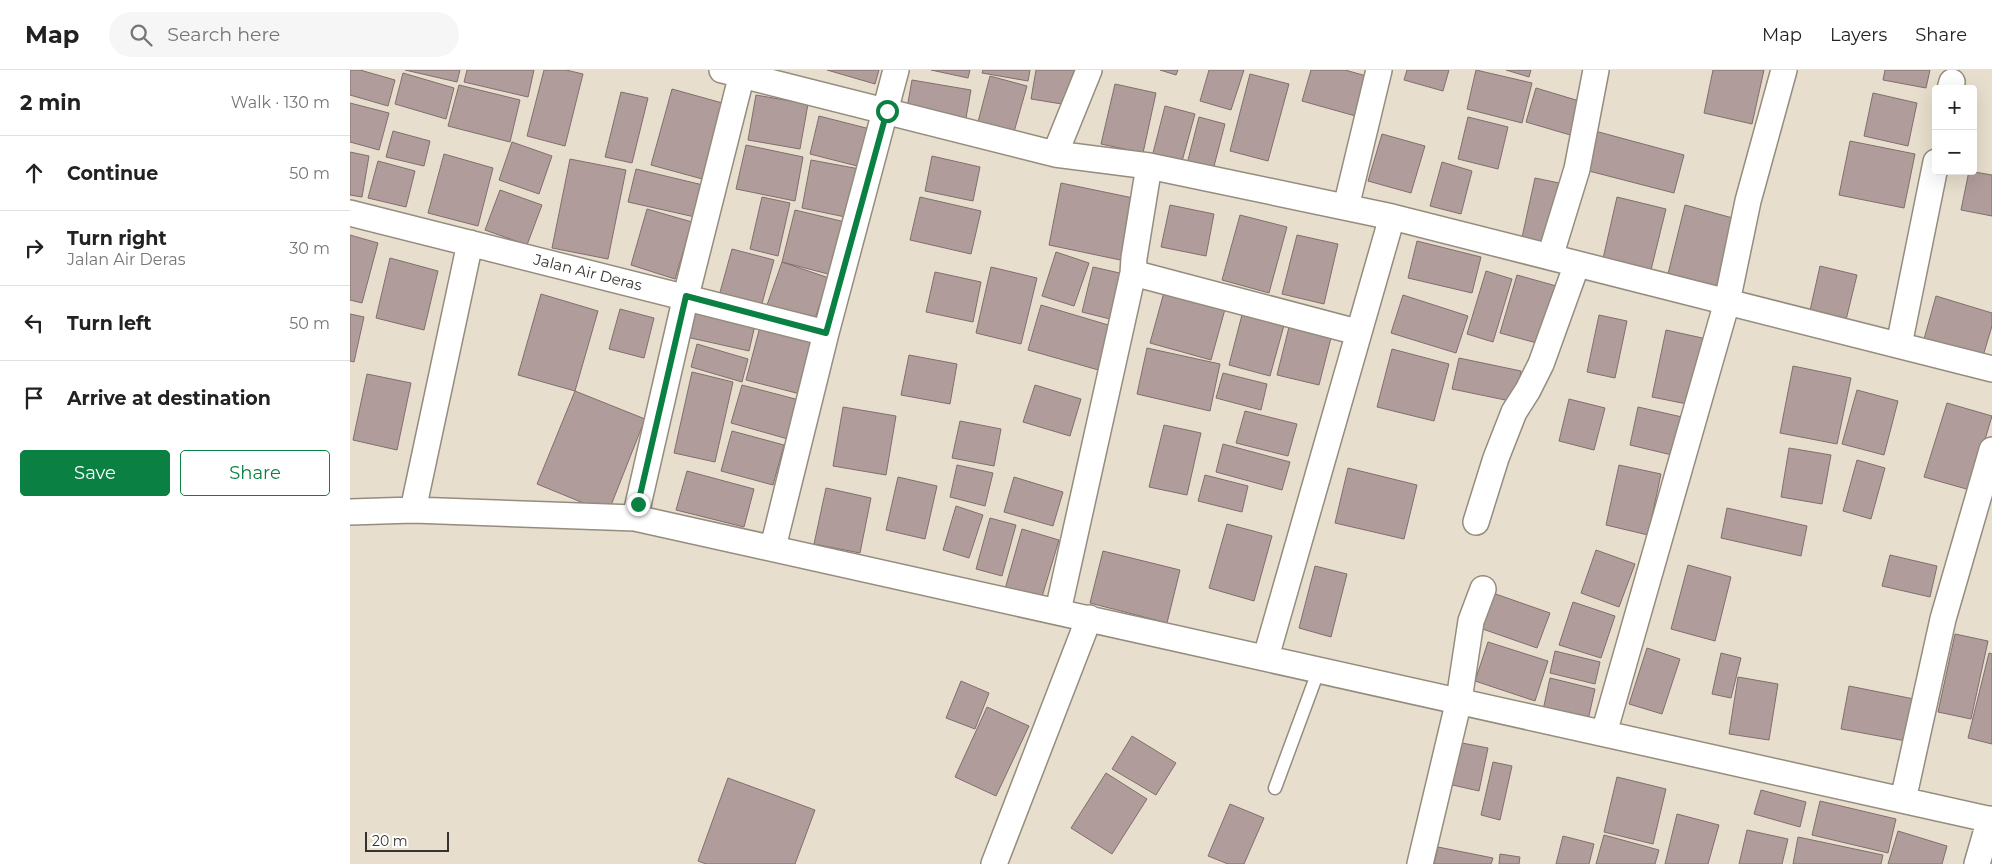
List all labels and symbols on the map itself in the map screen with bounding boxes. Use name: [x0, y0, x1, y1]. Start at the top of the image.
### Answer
route start: [876, 100, 899, 123]
street label: Jalan Air Deras: [531, 249, 644, 295]
route end: [627, 493, 650, 516]
scale bar: [365, 829, 449, 852]

